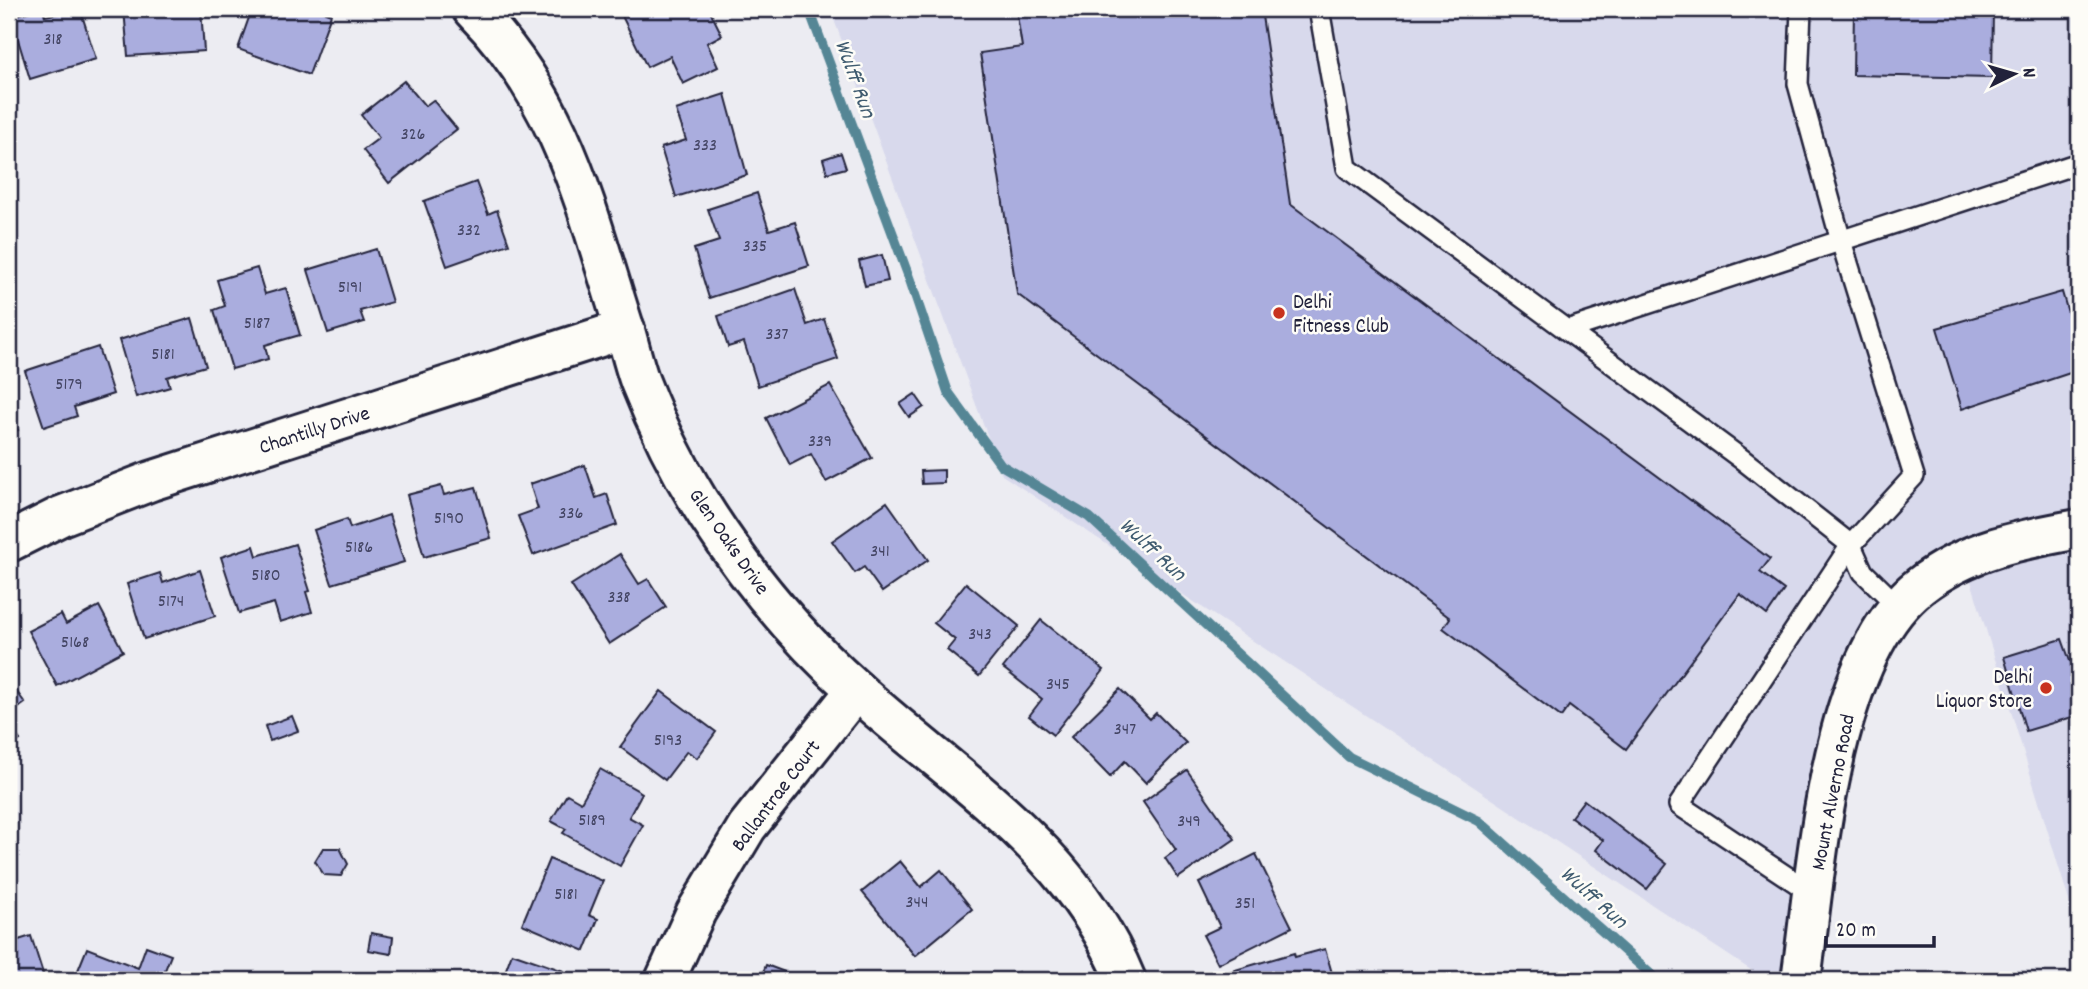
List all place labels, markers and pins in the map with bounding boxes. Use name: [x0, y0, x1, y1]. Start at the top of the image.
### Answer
place label: Delhi Fitness Club: [1293, 289, 1389, 343]
marker: Delhi Fitness Club: [1271, 305, 1287, 321]
place label: Delhi Liquor Store: [1936, 664, 2032, 718]
marker: Delhi Liquor Store: [2038, 680, 2054, 696]

